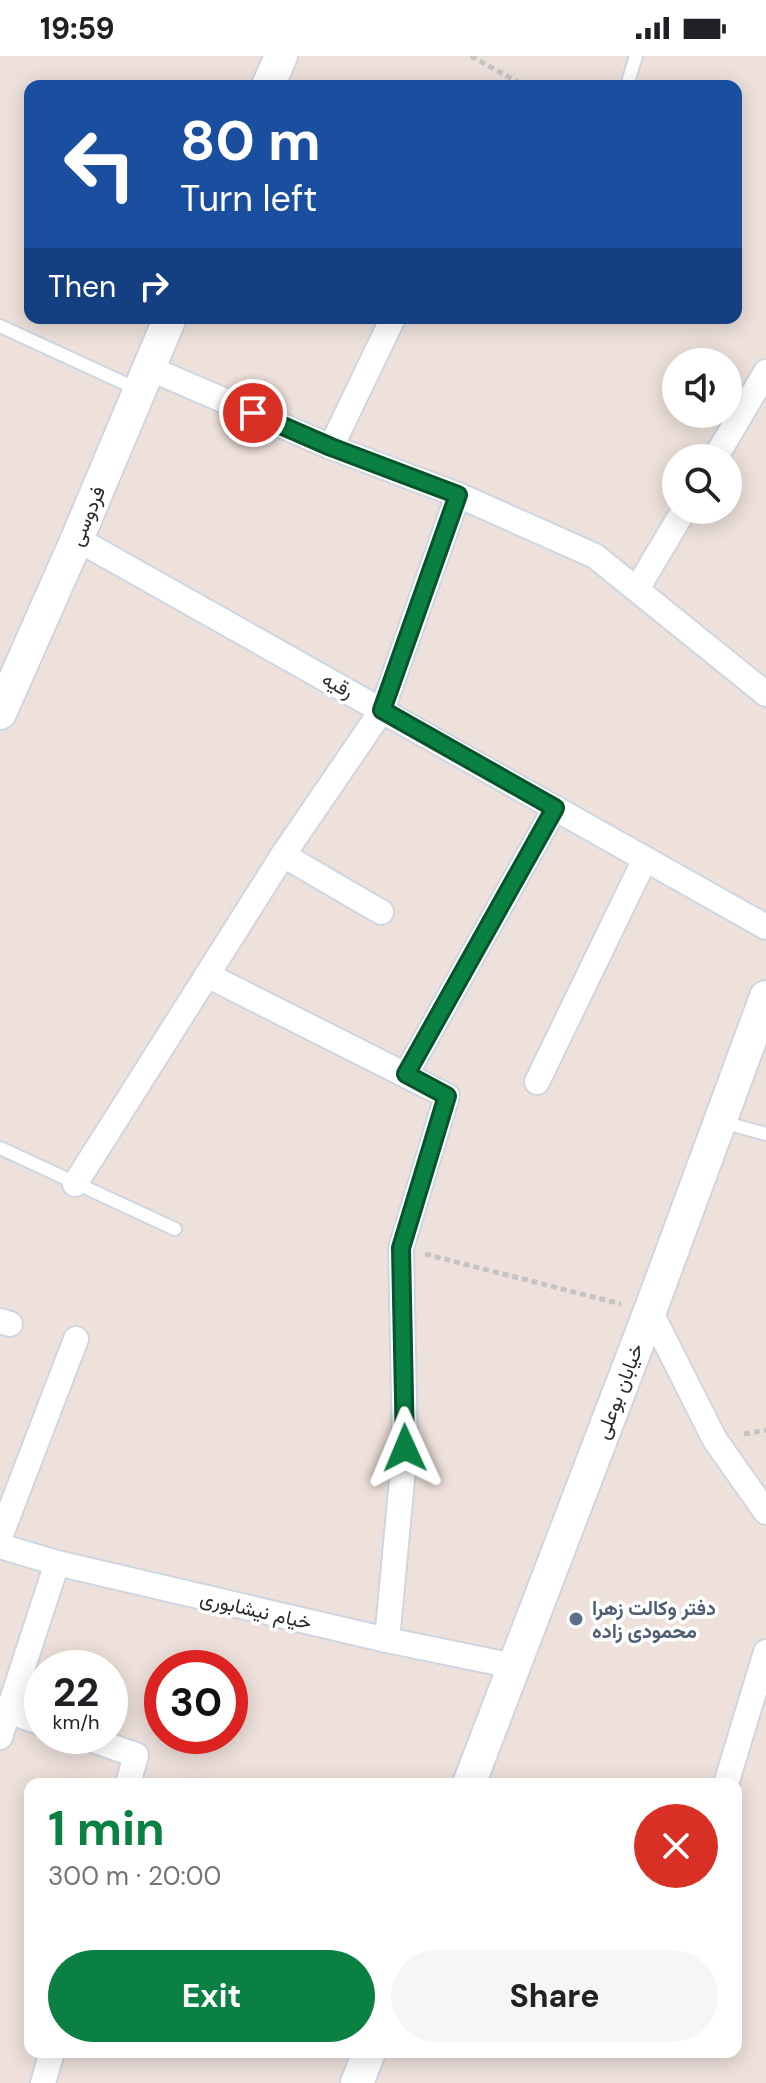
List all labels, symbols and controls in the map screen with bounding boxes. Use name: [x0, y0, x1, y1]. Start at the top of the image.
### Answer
text: 19:59: [40, 9, 115, 48]
text: 80 m: [180, 104, 321, 177]
icon: left: [48, 112, 152, 216]
text: Turn left: [180, 175, 317, 222]
icon: right: [132, 264, 176, 308]
text: Then: [48, 267, 116, 306]
map controls: [662, 348, 742, 524]
button: sound: [662, 348, 742, 428]
pin: [219, 379, 287, 447]
icon: arrive: [231, 391, 275, 435]
button: search: [662, 444, 742, 524]
street label: فردوسی: [63, 482, 111, 550]
street label: رقیه: [318, 666, 358, 704]
street label: خیابان بوعلی: [589, 1339, 649, 1443]
position arrow: [363, 1406, 447, 1490]
street label: خیام نیشابوری: [198, 1585, 314, 1635]
place label: دفتر وکالت زهرا محمودی زاده: [592, 1595, 716, 1644]
marker: دفتر وکالت زهرا محمودی زاده: [567, 1610, 585, 1628]
speed limit sign: 30: [144, 1650, 248, 1754]
text: 22: [53, 1666, 99, 1718]
text: km/h: [52, 1709, 100, 1735]
text: 1 min: [48, 1797, 165, 1860]
button: close: [634, 1804, 718, 1888]
text: 300 m · 20:00: [48, 1859, 221, 1893]
button: Exit: [48, 1950, 375, 2042]
button: Share: [391, 1950, 718, 2042]

